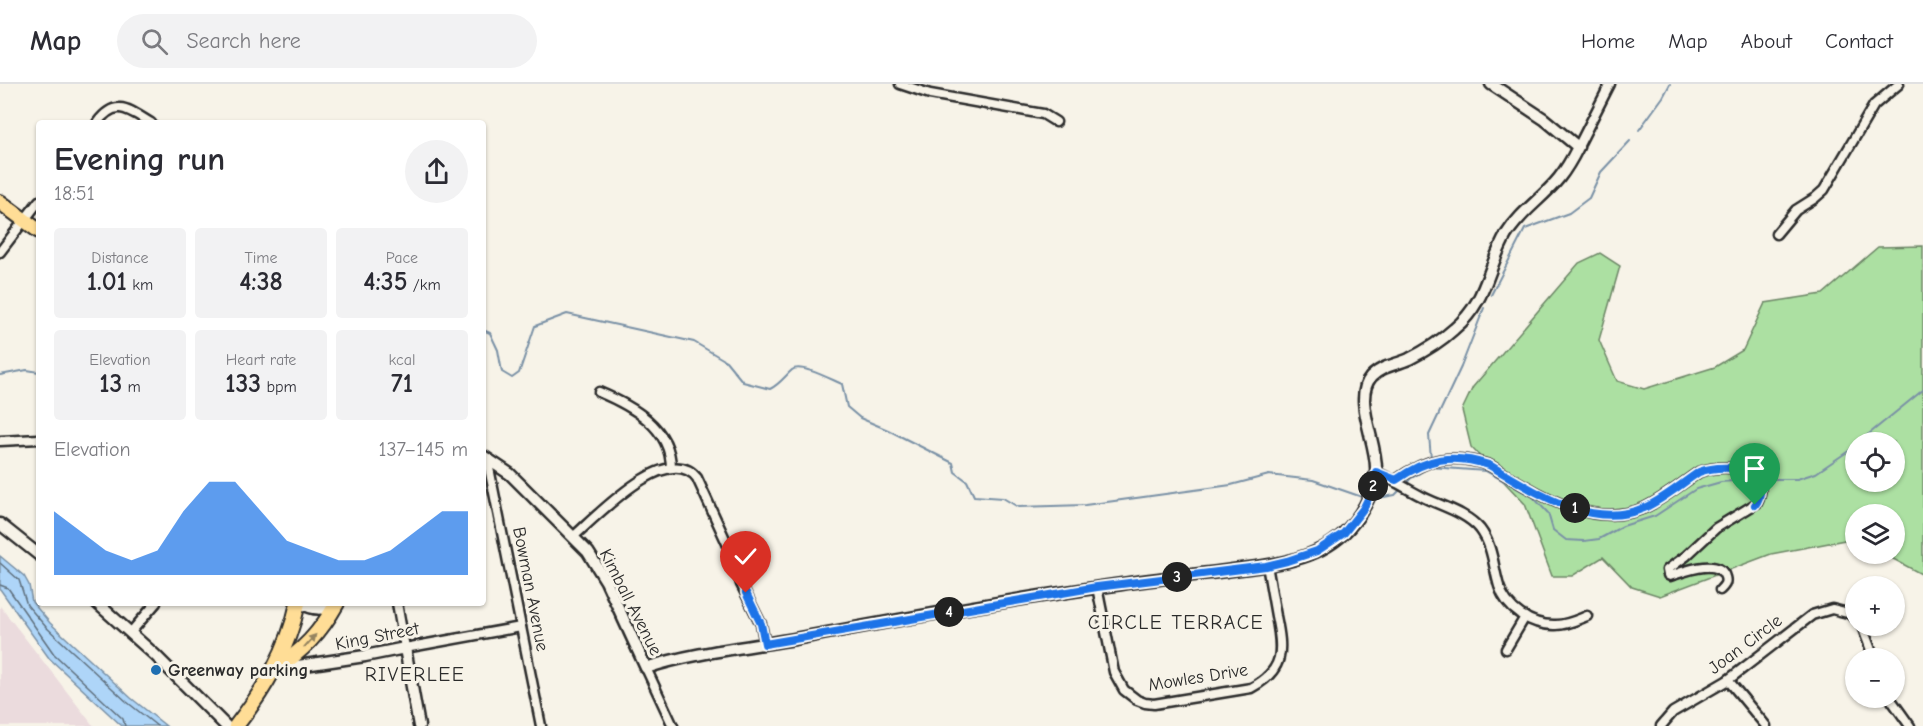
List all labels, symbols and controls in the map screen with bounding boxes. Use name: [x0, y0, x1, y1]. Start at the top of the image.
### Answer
search box: [117, 14, 537, 68]
text: Map: [30, 25, 81, 57]
icon: search: [138, 25, 171, 58]
text: Search here: [186, 28, 301, 54]
text: Home: [1581, 29, 1635, 53]
text: Map: [1668, 29, 1708, 53]
text: About: [1741, 29, 1792, 53]
text: Contact: [1825, 29, 1893, 53]
text: Evening run: [54, 140, 225, 178]
button: share: [405, 140, 468, 203]
text: 18:51: [54, 182, 95, 205]
text: Distance: [91, 249, 149, 267]
text: Time: [244, 249, 278, 267]
text: Pace: [386, 249, 418, 267]
text: 1.01: [87, 267, 127, 297]
text: 4:38: [239, 267, 283, 297]
text: 4:35: [363, 267, 407, 297]
text: km: [127, 276, 153, 294]
text: /km: [407, 276, 441, 294]
text: Elevation: [89, 351, 151, 369]
text: Heart rate: [226, 351, 296, 369]
text: kcal: [389, 351, 415, 369]
text: 13: [99, 369, 122, 399]
text: 133: [225, 369, 261, 399]
text: 71: [391, 369, 413, 399]
text: m: [122, 378, 141, 396]
text: bpm: [261, 378, 297, 396]
map controls: [1845, 432, 1905, 708]
button: locate: [1845, 432, 1905, 492]
text: Elevation: [54, 438, 131, 461]
text: 137–145 m: [378, 438, 468, 461]
pin: [1729, 443, 1780, 505]
icon: arrive: [1738, 452, 1771, 485]
pin: 2: [1358, 471, 1388, 501]
text: 2: [1369, 477, 1377, 495]
pin: 1: [1560, 493, 1590, 523]
text: 1: [1572, 499, 1578, 517]
button: layers: [1845, 504, 1905, 564]
street label: Bowman Avenue: [508, 525, 553, 653]
pin: [720, 531, 771, 593]
icon: check: [729, 540, 762, 573]
street label: Kimball Avenue: [595, 545, 666, 659]
pin: 3: [1162, 562, 1192, 592]
text: 3: [1173, 568, 1181, 586]
button: +: [1845, 576, 1905, 636]
pin: 4: [934, 597, 964, 627]
text: 4: [945, 603, 953, 621]
street label: Joan Circle: [1704, 610, 1786, 679]
district label: CIRCLE TERRACE: [1088, 611, 1264, 634]
street label: King Street: [333, 618, 422, 655]
one-way arrow: [303, 634, 316, 649]
button: −: [1845, 648, 1905, 708]
street label: Mowles Drive: [1147, 659, 1249, 696]
place label: Greenway parking: [168, 660, 308, 681]
marker: Greenway parking: [149, 663, 163, 677]
district label: RIVERLEE: [365, 663, 465, 686]

